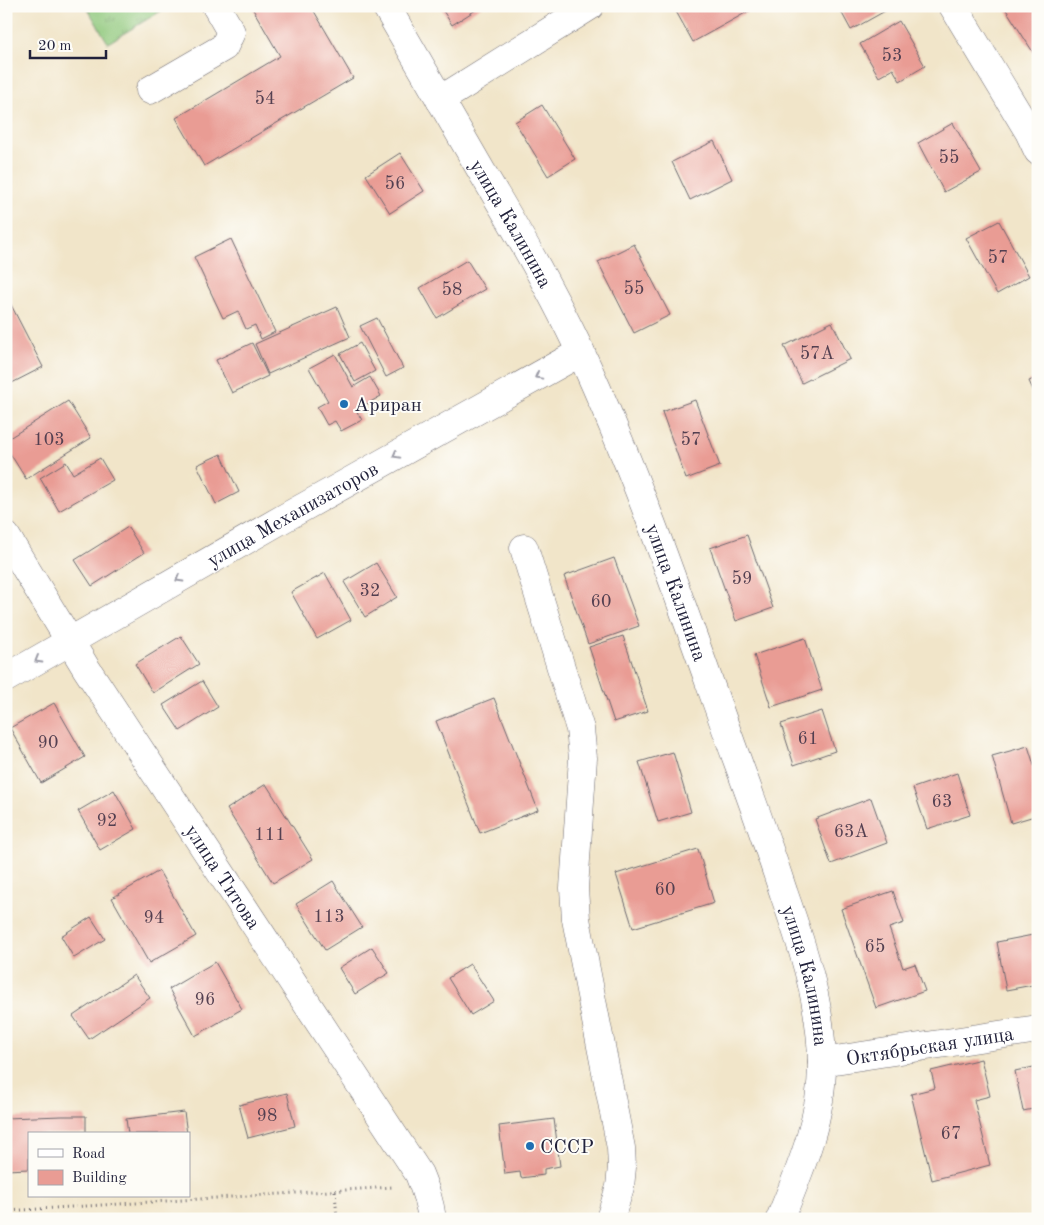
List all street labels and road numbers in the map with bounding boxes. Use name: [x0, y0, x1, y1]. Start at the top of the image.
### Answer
street label: улица Калинина: [465, 157, 555, 292]
street label: улица Механизаторов: [205, 460, 382, 572]
street label: улица Калинина: [641, 522, 709, 664]
street label: улица Титова: [180, 822, 263, 934]
street label: улица Калинина: [777, 903, 829, 1047]
street label: Октябрьская улица: [845, 1025, 1015, 1070]

